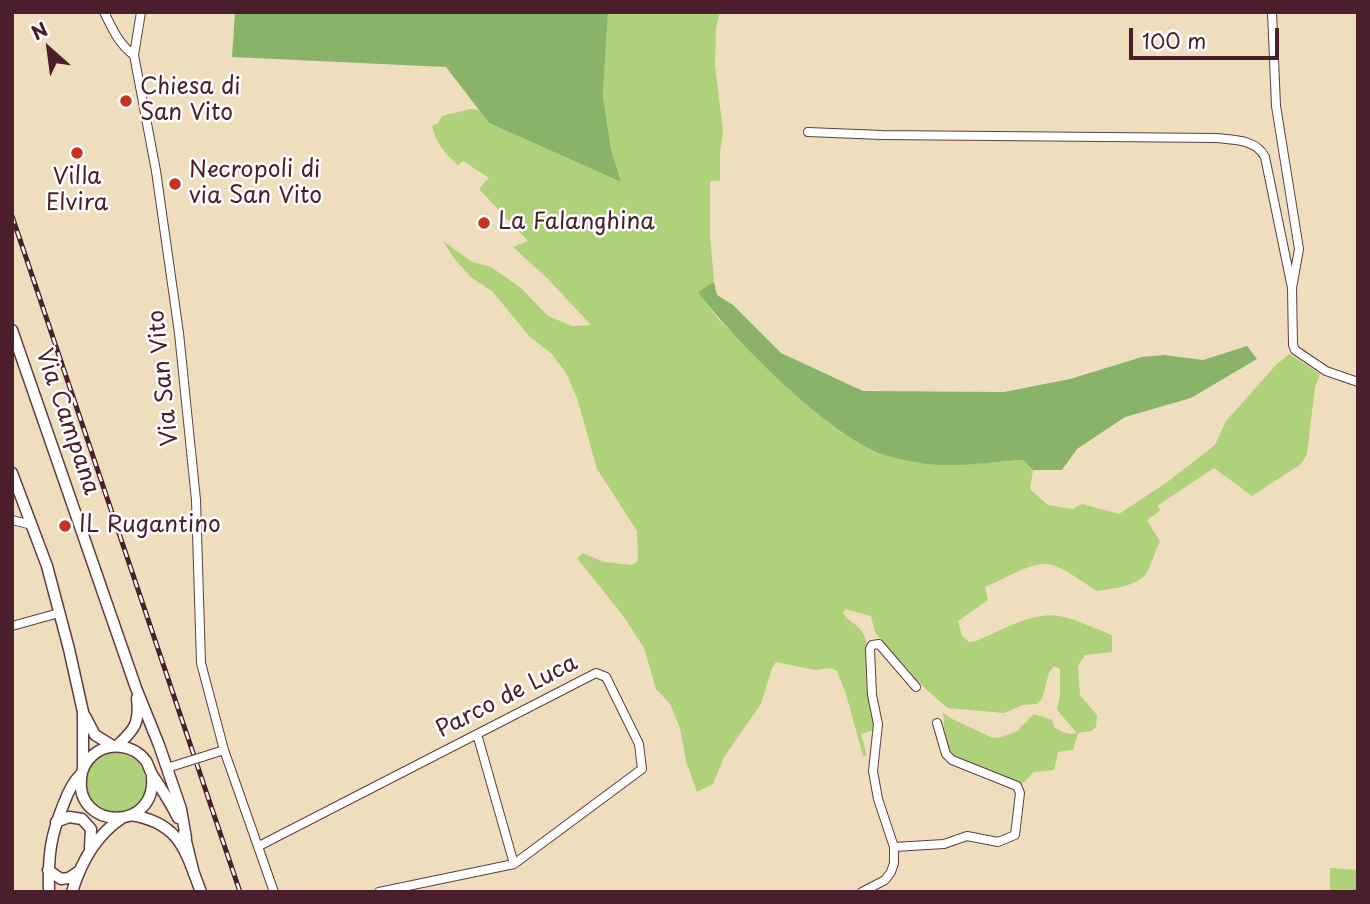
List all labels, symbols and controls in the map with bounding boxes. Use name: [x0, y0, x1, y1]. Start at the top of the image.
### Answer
north arrow: [14, 14, 84, 84]
scale bar: [1132, 14, 1282, 58]
text: N: [26, 15, 52, 46]
text: 100 m: [1142, 24, 1206, 56]
place label: Chiesa di San Vito: [140, 74, 241, 128]
marker: Chiesa di San Vito: [118, 93, 134, 109]
marker: Villa Elvira: [69, 145, 85, 161]
place label: Necropoli di via San Vito: [189, 157, 322, 211]
place label: Villa Elvira: [46, 164, 108, 218]
marker: Necropoli di via San Vito: [167, 176, 183, 192]
place label: La Falanghina: [498, 209, 655, 237]
marker: La Falanghina: [476, 215, 492, 231]
street label: Via San Vito: [143, 309, 185, 447]
street label: Via Campana: [29, 346, 105, 498]
place label: IL Rugantino: [79, 512, 221, 540]
marker: IL Rugantino: [57, 518, 73, 534]
street label: Parco de Luca: [432, 649, 582, 745]

